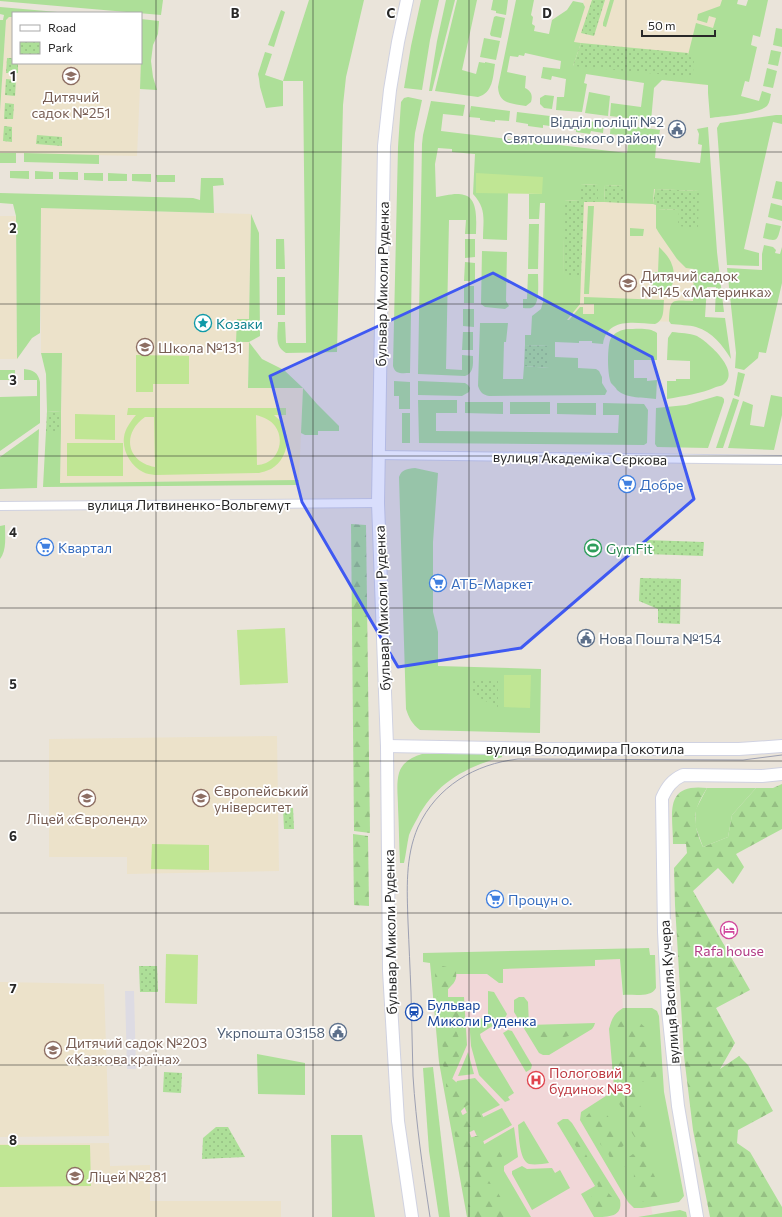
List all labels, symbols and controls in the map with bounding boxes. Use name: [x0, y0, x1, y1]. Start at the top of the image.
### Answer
text: B: [231, 5, 240, 21]
text: C: [387, 5, 396, 21]
text: D: [542, 5, 552, 21]
legend: [12, 12, 142, 64]
scale bar: [642, 12, 715, 38]
text: 50 m: [648, 18, 676, 32]
text: Road: [48, 20, 76, 34]
text: Park: [48, 40, 74, 54]
school or university icon: Дитячий садок №251: [61, 66, 81, 86]
text: 1: [10, 68, 16, 84]
place label: Дитячий садок №251: [31, 88, 111, 121]
place label: Відділ поліції №2 Святошинського району: [503, 113, 664, 146]
public building icon: Відділ поліції №2 Святошинського району: [667, 119, 687, 139]
street label: бульвар Миколи Руденка: [372, 201, 392, 367]
text: 2: [9, 220, 17, 236]
place label: Дитячий садок №145 «Материнка»: [641, 267, 772, 300]
school or university icon: Дитячий садок №145 «Материнка»: [618, 273, 638, 293]
place icon: Козаки: [193, 313, 213, 333]
place label: Козаки: [216, 315, 263, 332]
school or university icon: Школа №131: [135, 337, 155, 357]
place label: Школа №131: [158, 339, 242, 356]
text: 3: [9, 372, 17, 388]
street label: вулиця Академіка Сєркова: [493, 448, 667, 468]
supermarket icon: Добре: [617, 474, 637, 494]
place label: Добре: [640, 476, 683, 493]
street label: вулиця Литвиненко-Вольгемут: [87, 496, 291, 513]
text: 4: [9, 524, 17, 540]
street label: бульвар Миколи Руденка: [371, 525, 393, 691]
supermarket icon: Квартал: [35, 537, 55, 557]
sports icon: GymFit: [583, 538, 603, 558]
place label: Квартал: [58, 539, 112, 556]
place label: GymFit: [606, 540, 653, 557]
supermarket icon: АТБ-Маркет: [428, 573, 448, 593]
place label: АТБ-Маркет: [451, 575, 533, 592]
public building icon: Нова Пошта №154: [576, 628, 596, 648]
place label: Нова Пошта №154: [599, 630, 722, 647]
text: 5: [9, 676, 17, 692]
street label: вулиця Володимира Покотила: [486, 740, 684, 757]
place label: Європейський університет: [214, 782, 309, 815]
school or university icon: Ліцей «Євроленд»: [77, 788, 97, 808]
school or university icon: Європейський університет: [191, 788, 211, 808]
place label: Ліцей «Євроленд»: [26, 810, 148, 827]
text: 6: [9, 828, 17, 844]
street label: бульвар Миколи Руденка: [380, 849, 400, 1015]
supermarket icon: Процун о.: [485, 889, 505, 909]
place label: Процун о.: [508, 891, 572, 908]
street label: вулиця Василя Кучера: [655, 919, 683, 1065]
hotel icon: Rafa house: [719, 920, 739, 940]
place label: Rafa house: [694, 942, 764, 959]
text: 7: [9, 980, 17, 996]
place label: Бульвар Миколи Руденка: [427, 996, 537, 1029]
station icon: Бульвар Миколи Руденка: [404, 1002, 424, 1022]
public building icon: Укрпошта 03158: [328, 1022, 348, 1042]
place label: Укрпошта 03158: [217, 1024, 325, 1041]
place label: Дитячий садок №203 «Казкова країна»: [66, 1034, 207, 1067]
school or university icon: Дитячий садок №203 «Казкова країна»: [43, 1040, 63, 1060]
place label: Пологовий будинок №3: [549, 1064, 631, 1097]
hospital icon: Пологовий будинок №3: [526, 1070, 546, 1090]
text: 8: [9, 1132, 17, 1148]
school or university icon: Ліцей №281: [65, 1166, 85, 1186]
place label: Ліцей №281: [88, 1168, 167, 1185]

